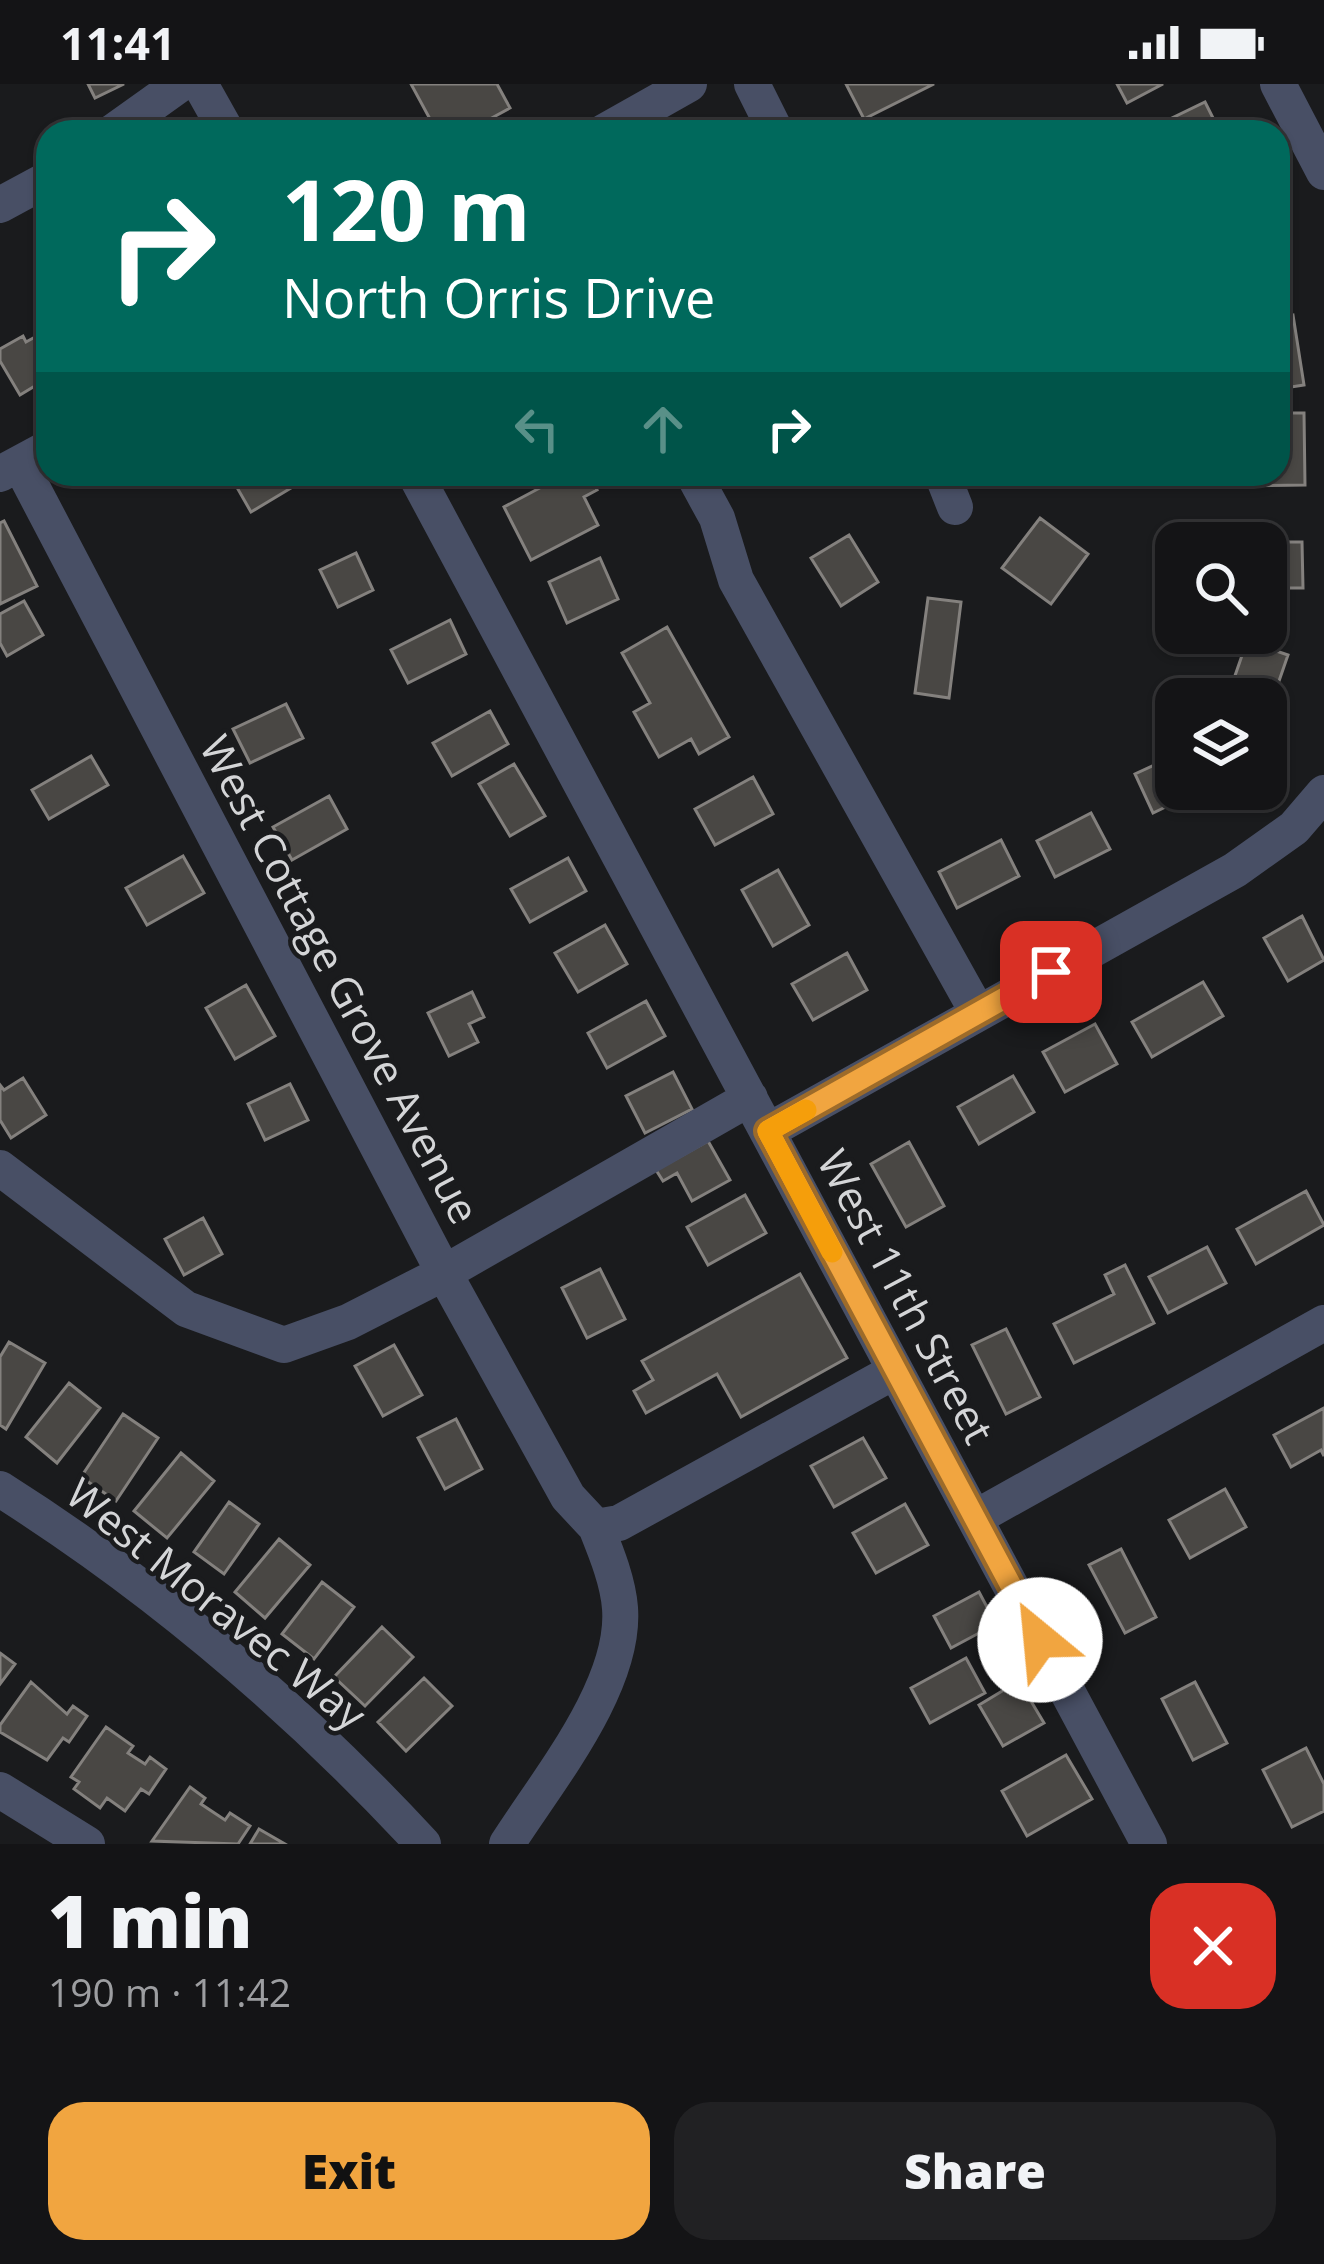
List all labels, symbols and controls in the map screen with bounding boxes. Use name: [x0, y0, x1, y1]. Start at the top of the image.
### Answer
text: 11:41: [60, 12, 176, 73]
text: 120 m: [282, 151, 530, 266]
icon: right: [84, 168, 240, 324]
text: North Orris Drive: [282, 260, 715, 334]
icon: left: [504, 396, 570, 462]
icon: ahead: [630, 396, 696, 462]
icon: right: [756, 396, 822, 462]
map controls: [1155, 522, 1287, 810]
button: search: [1155, 522, 1287, 654]
button: layers: [1155, 678, 1287, 810]
street label: West Cottage Grove Avenue: [188, 725, 494, 1233]
pin: [1000, 921, 1102, 1023]
icon: arrive: [1018, 939, 1084, 1005]
street label: West 11th Street: [805, 1139, 1009, 1453]
street label: West Moravec Way: [55, 1464, 380, 1742]
position arrow: [977, 1577, 1103, 1703]
text: 1 min: [48, 1871, 253, 1969]
button: close: [1150, 1883, 1276, 2009]
text: 190 m · 11:42: [48, 1965, 291, 2018]
button: Exit: [48, 2102, 650, 2240]
button: Share: [674, 2102, 1276, 2240]

